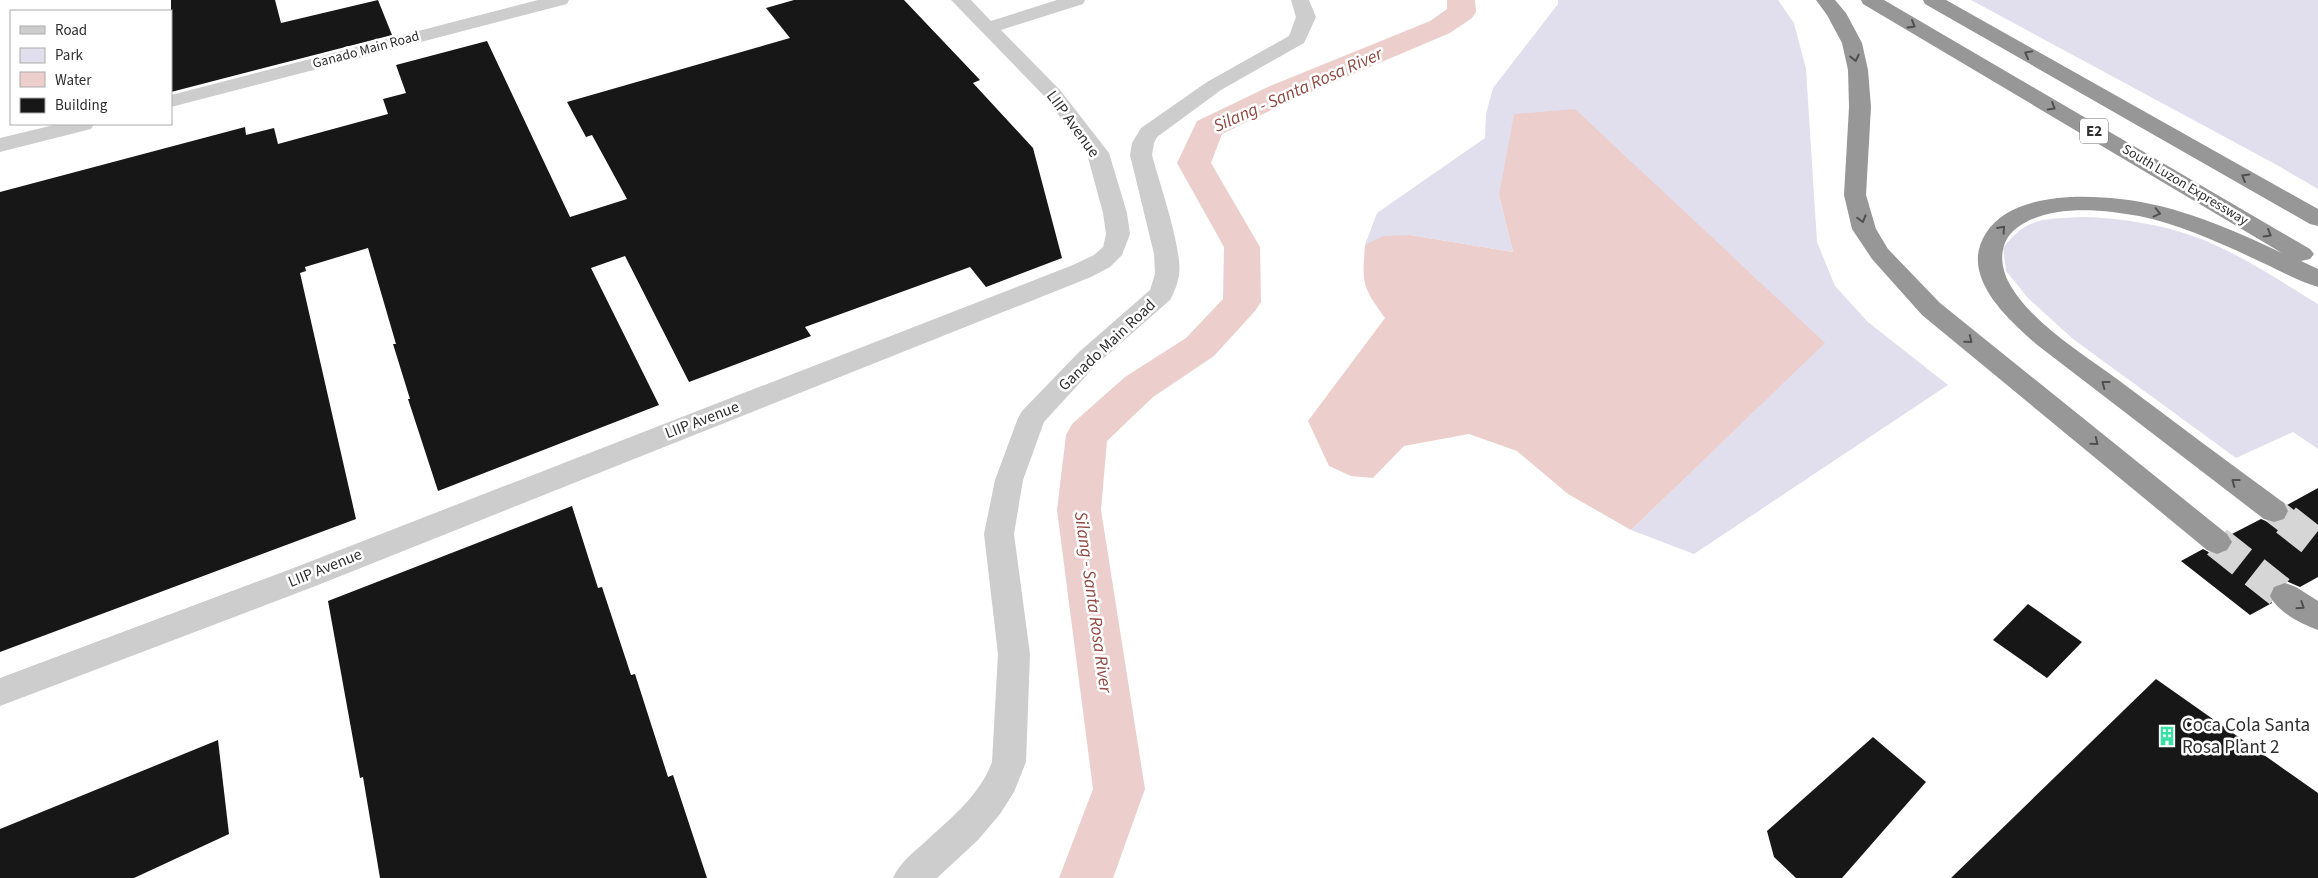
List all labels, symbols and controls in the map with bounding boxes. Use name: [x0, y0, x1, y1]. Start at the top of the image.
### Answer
legend: [10, 10, 172, 125]
one-way arrow: [1907, 18, 1916, 28]
text: Road: [55, 20, 87, 41]
street label: Ganado Main Road: [310, 26, 422, 74]
water label: Silang - Santa Rosa River: [1209, 41, 1387, 139]
text: Park: [55, 45, 84, 66]
one-way arrow: [2024, 50, 2033, 60]
one-way arrow: [1849, 53, 1860, 62]
text: Water: [55, 70, 92, 91]
street label: LIIP Avenue: [1041, 86, 1105, 162]
text: Building: [55, 95, 108, 116]
one-way arrow: [2047, 100, 2056, 110]
road number: E2: [2080, 118, 2108, 144]
street label: South Luzon Expressway: [2118, 139, 2252, 231]
one-way arrow: [2242, 173, 2251, 183]
one-way arrow: [2153, 207, 2162, 218]
one-way arrow: [1856, 214, 1866, 222]
one-way arrow: [1996, 226, 2005, 235]
one-way arrow: [2262, 227, 2271, 237]
street label: Ganado Main Road: [1054, 294, 1160, 396]
one-way arrow: [1963, 334, 1972, 342]
one-way arrow: [2102, 382, 2111, 390]
street label: LIIP Avenue: [662, 396, 742, 444]
one-way arrow: [2089, 437, 2098, 446]
one-way arrow: [2231, 479, 2241, 488]
water label: Silang - Santa Rosa River: [1068, 510, 1118, 695]
street label: LIIP Avenue: [285, 543, 365, 593]
one-way arrow: [2296, 600, 2305, 609]
place label: Coca Cola Santa Rosa Plant 2: [2182, 712, 2310, 761]
building icon: Coca Cola Santa Rosa Plant 2: [2156, 725, 2178, 747]

